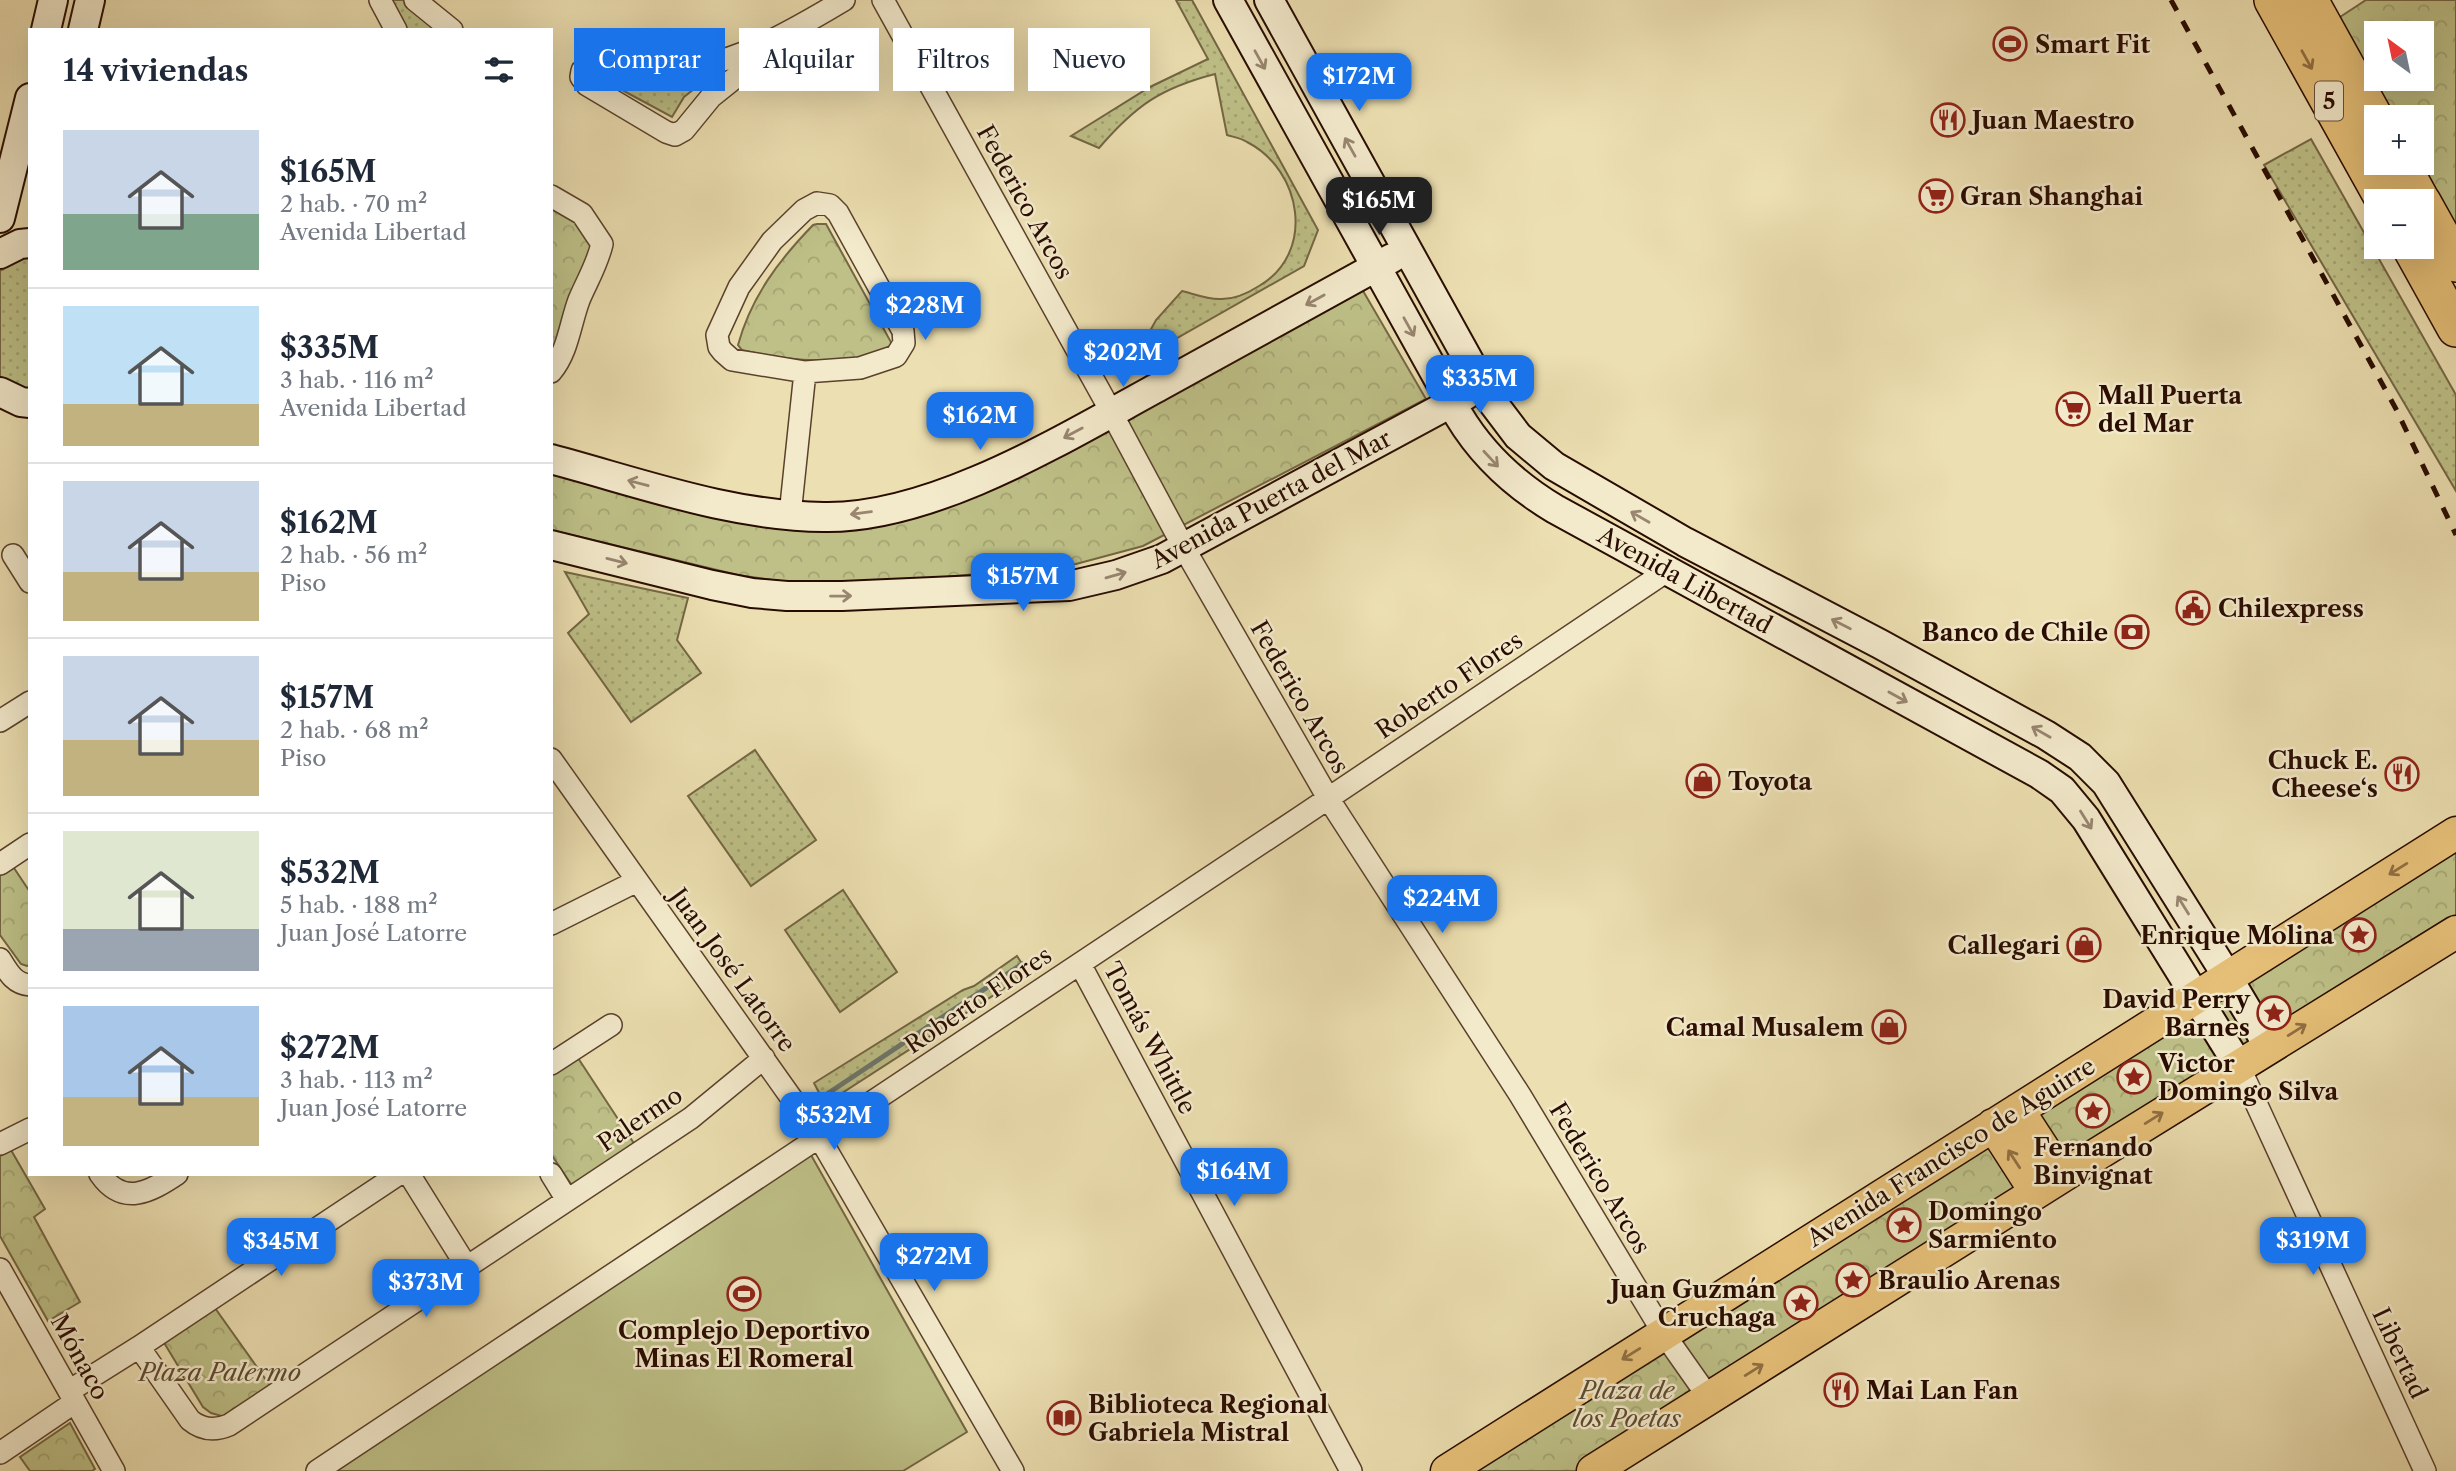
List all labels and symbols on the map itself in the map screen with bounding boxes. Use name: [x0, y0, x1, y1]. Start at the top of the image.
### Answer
north arrow: [2364, 21, 2434, 91]
sports icon: Smart Fit: [1991, 25, 2029, 63]
place label: Smart Fit: [2035, 30, 2150, 59]
one-way arrow: [1254, 49, 1268, 70]
one-way arrow: [2300, 50, 2314, 70]
pin: $172M: [1310, 54, 1408, 113]
road number: 5: [2315, 82, 2343, 120]
restaurant icon: Juan Maestro: [1929, 101, 1967, 139]
place label: Juan Maestro: [1968, 106, 2134, 135]
street label: Federico Arcos: [971, 120, 1079, 284]
one-way arrow: [1343, 138, 1357, 158]
pin: $165M: [1330, 177, 1428, 237]
supermarket icon: Gran Shanghai: [1917, 177, 1955, 215]
place label: Gran Shanghai: [1960, 182, 2144, 211]
pin: $228M: [876, 282, 974, 342]
one-way arrow: [1306, 294, 1326, 308]
one-way arrow: [1403, 316, 1416, 337]
pin: $202M: [1074, 330, 1172, 389]
pin: $335M: [1431, 356, 1529, 415]
place label: Mall Puerta del Mar: [2098, 381, 2243, 438]
supermarket icon: Mall Puerta del Mar: [2054, 390, 2092, 428]
pin: $162M: [931, 392, 1029, 452]
street label: Avenida Puerta del Mar: [1145, 423, 1396, 575]
one-way arrow: [1063, 427, 1084, 440]
one-way arrow: [1483, 450, 1499, 468]
one-way arrow: [627, 475, 649, 488]
one-way arrow: [851, 507, 873, 520]
one-way arrow: [1631, 509, 1651, 523]
street label: Avenida Libertad: [1592, 520, 1777, 640]
pin: $157M: [974, 554, 1072, 613]
one-way arrow: [606, 555, 628, 568]
one-way arrow: [1104, 568, 1127, 581]
one-way arrow: [829, 589, 852, 603]
public building icon: Chilexpress: [2174, 589, 2212, 627]
place label: Chilexpress: [2218, 594, 2364, 623]
bank icon: Banco de Chile: [2113, 613, 2151, 651]
street label: Federico Arcos: [1245, 615, 1355, 779]
one-way arrow: [1831, 616, 1852, 630]
place label: Banco de Chile: [1922, 618, 2108, 647]
street label: Roberto Flores: [1370, 625, 1528, 745]
one-way arrow: [1887, 690, 1907, 704]
one-way arrow: [2031, 725, 2051, 739]
place label: Chuck E. Cheese‘s: [2268, 746, 2378, 803]
restaurant icon: Chuck E. Cheese‘s: [2383, 755, 2421, 793]
shop icon: Toyota: [1684, 762, 1722, 800]
place label: Toyota: [1728, 767, 1813, 796]
one-way arrow: [2080, 809, 2094, 829]
one-way arrow: [2389, 863, 2409, 877]
pin: $224M: [1393, 876, 1491, 935]
street label: Juan José Latorre: [662, 879, 802, 1057]
one-way arrow: [2175, 896, 2189, 916]
place icon: Enrique Molina: [2340, 916, 2378, 954]
place label: Enrique Molina: [2140, 921, 2335, 950]
shop icon: Callegari: [2065, 926, 2103, 964]
place label: Callegari: [1948, 931, 2060, 960]
street label: Roberto Flores: [899, 940, 1057, 1060]
street label: Tomás Whittle: [1098, 957, 1202, 1119]
place label: David Perry Barnes: [2102, 985, 2251, 1042]
place icon: David Perry Barnes: [2255, 994, 2293, 1032]
shop icon: Camal Musalem: [1870, 1008, 1908, 1046]
place label: Camal Musalem: [1666, 1013, 1864, 1042]
one-way arrow: [2287, 1022, 2307, 1036]
place label: Victor Domingo Silva: [2157, 1049, 2339, 1106]
street label: Avenida Francisco de Aguirre: [1801, 1051, 2100, 1253]
place icon: Victor Domingo Silva: [2115, 1058, 2153, 1096]
street label: Palermo: [592, 1080, 688, 1158]
pin: $532M: [785, 1092, 883, 1152]
place icon: Fernando Binvignat: [2074, 1092, 2112, 1130]
street label: Federico Arcos: [1543, 1097, 1657, 1259]
one-way arrow: [2144, 1111, 2164, 1125]
place label: Fernando Binvignat: [2033, 1133, 2153, 1190]
pin: $164M: [1185, 1148, 1283, 1208]
one-way arrow: [2007, 1150, 2022, 1169]
place label: Domingo Sarmiento: [1928, 1197, 2057, 1254]
place icon: Domingo Sarmiento: [1885, 1206, 1923, 1244]
pin: $345M: [232, 1218, 330, 1278]
pin: $319M: [2264, 1218, 2362, 1277]
pin: $272M: [885, 1234, 983, 1293]
pin: $373M: [377, 1260, 475, 1319]
place icon: Braulio Arenas: [1834, 1261, 1872, 1299]
place label: Braulio Arenas: [1878, 1266, 2060, 1295]
sports icon: Complejo Deportivo Minas El Romeral: [725, 1275, 763, 1313]
place label: Juan Guzmán Cruchaga: [1606, 1275, 1777, 1332]
place icon: Juan Guzmán Cruchaga: [1782, 1284, 1820, 1322]
street label: Libertad: [2366, 1303, 2434, 1403]
street label: Mónaco: [45, 1309, 115, 1405]
place label: Complejo Deportivo Minas El Romeral: [618, 1316, 870, 1373]
one-way arrow: [1622, 1348, 1642, 1362]
park label: Plaza Palermo: [137, 1358, 301, 1387]
one-way arrow: [1744, 1362, 1764, 1376]
restaurant icon: Mai Lan Fan: [1822, 1371, 1860, 1409]
park label: Plaza de los Poetas: [1573, 1376, 1682, 1433]
place label: Mai Lan Fan: [1866, 1376, 2019, 1405]
place label: Biblioteca Regional Gabriela Mistral: [1088, 1390, 1328, 1447]
library icon: Biblioteca Regional Gabriela Mistral: [1045, 1399, 1083, 1437]

